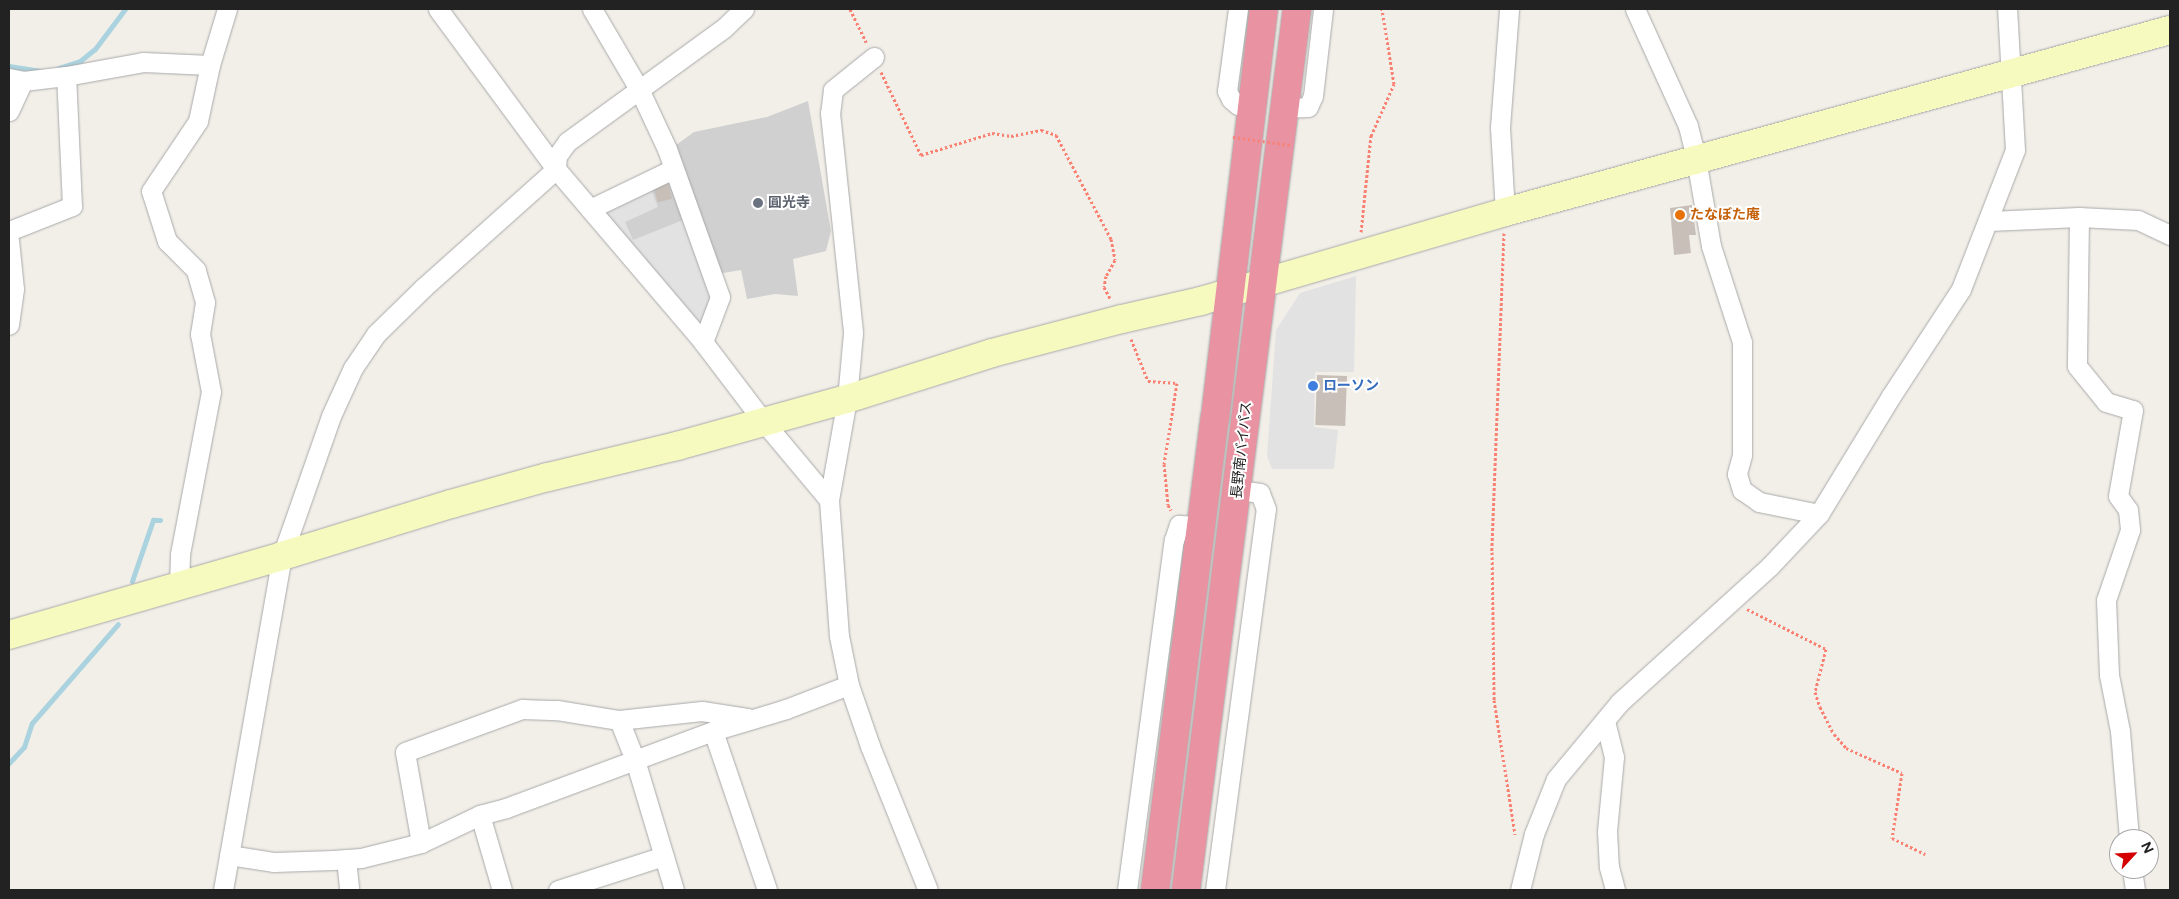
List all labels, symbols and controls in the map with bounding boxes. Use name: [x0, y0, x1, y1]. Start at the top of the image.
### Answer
place label: 圓光寺: [768, 195, 810, 211]
marker: 圓光寺: [752, 197, 764, 209]
place label: たなぼた庵: [1690, 207, 1760, 223]
marker: たなぼた庵: [1674, 209, 1686, 221]
place label: ローソン: [1323, 378, 1379, 394]
marker: ローソン: [1307, 380, 1319, 392]
street label: 長野南バイパス: [1229, 400, 1255, 500]
north arrow: [2109, 829, 2159, 879]
text: N: [2137, 839, 2157, 856]

